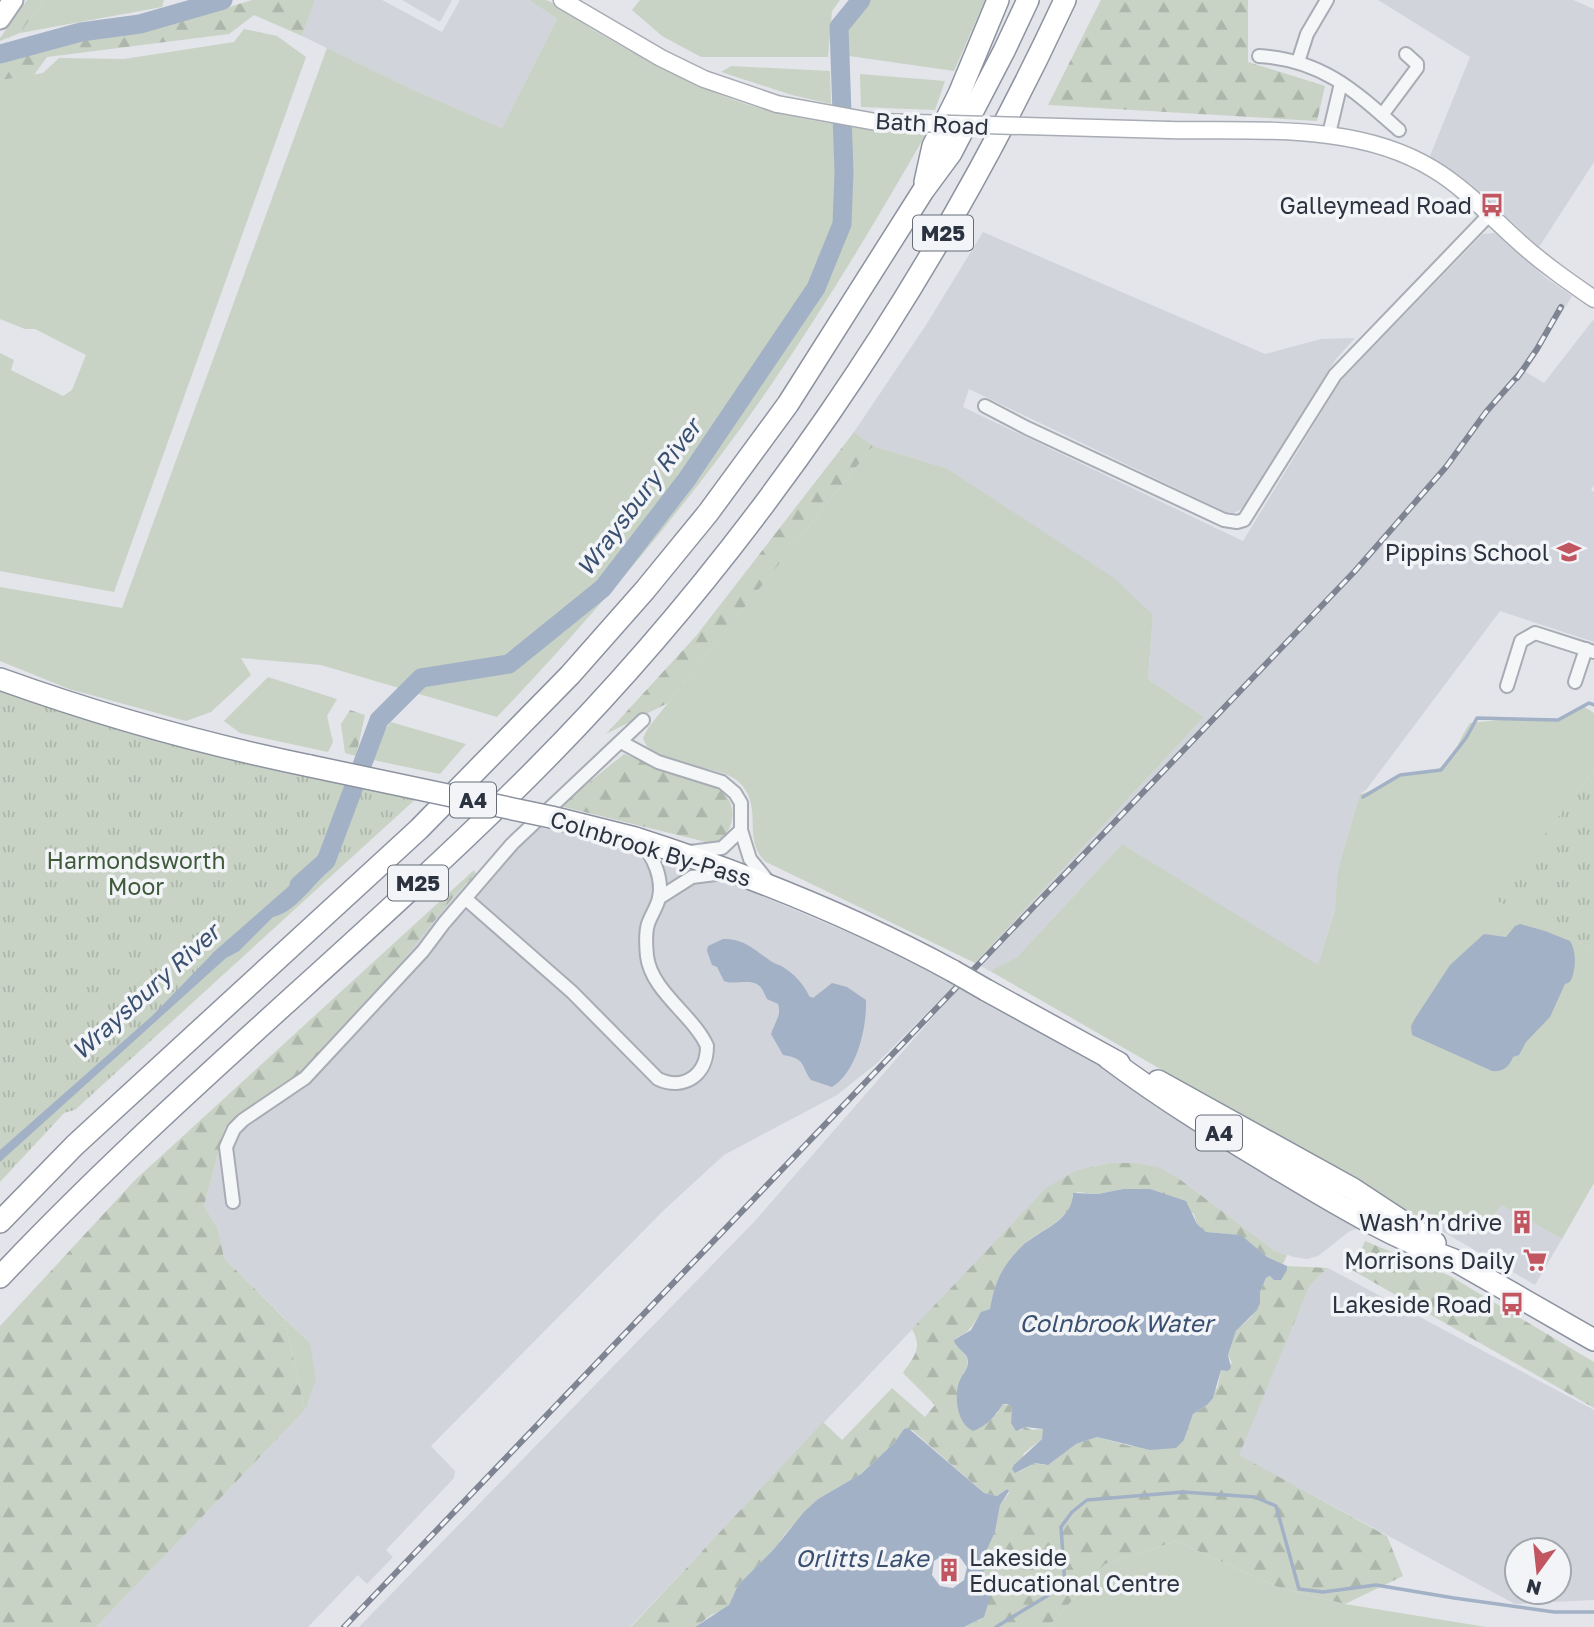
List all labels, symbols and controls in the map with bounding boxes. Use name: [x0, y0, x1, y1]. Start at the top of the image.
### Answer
street label: Bath Road: [875, 106, 989, 140]
place label: Galleymead Road: [1280, 191, 1472, 219]
bus stop icon: Galleymead Road: [1478, 191, 1506, 219]
road number: M25: [913, 216, 973, 250]
water label: Wraysbury River: [570, 410, 709, 582]
place label: Pippins School: [1385, 538, 1549, 566]
school or university icon: Pippins School: [1555, 538, 1583, 566]
road number: A4: [450, 782, 496, 818]
street label: Colnbrook By-Pass: [547, 804, 755, 892]
park label: Harmondsworth Moor: [46, 846, 226, 900]
road number: M25: [388, 866, 448, 900]
water label: Wraysbury River: [65, 915, 228, 1066]
road number: A4: [1196, 1116, 1242, 1150]
place label: Wash’n’drive: [1359, 1208, 1502, 1236]
building icon: Wash’n’drive: [1508, 1208, 1536, 1236]
place label: Morrisons Daily: [1344, 1246, 1515, 1274]
supermarket icon: Morrisons Daily: [1521, 1246, 1549, 1274]
place label: Lakeside Road: [1332, 1290, 1492, 1318]
bus stop icon: Lakeside Road: [1498, 1290, 1526, 1318]
water label: Colnbrook Water: [1019, 1308, 1216, 1337]
north arrow: [1503, 1536, 1573, 1606]
water label: Orlitts Lake: [795, 1543, 931, 1572]
place label: Lakeside Educational Centre: [969, 1543, 1180, 1597]
building icon: Lakeside Educational Centre: [935, 1556, 963, 1584]
text: N: [1524, 1575, 1543, 1601]

